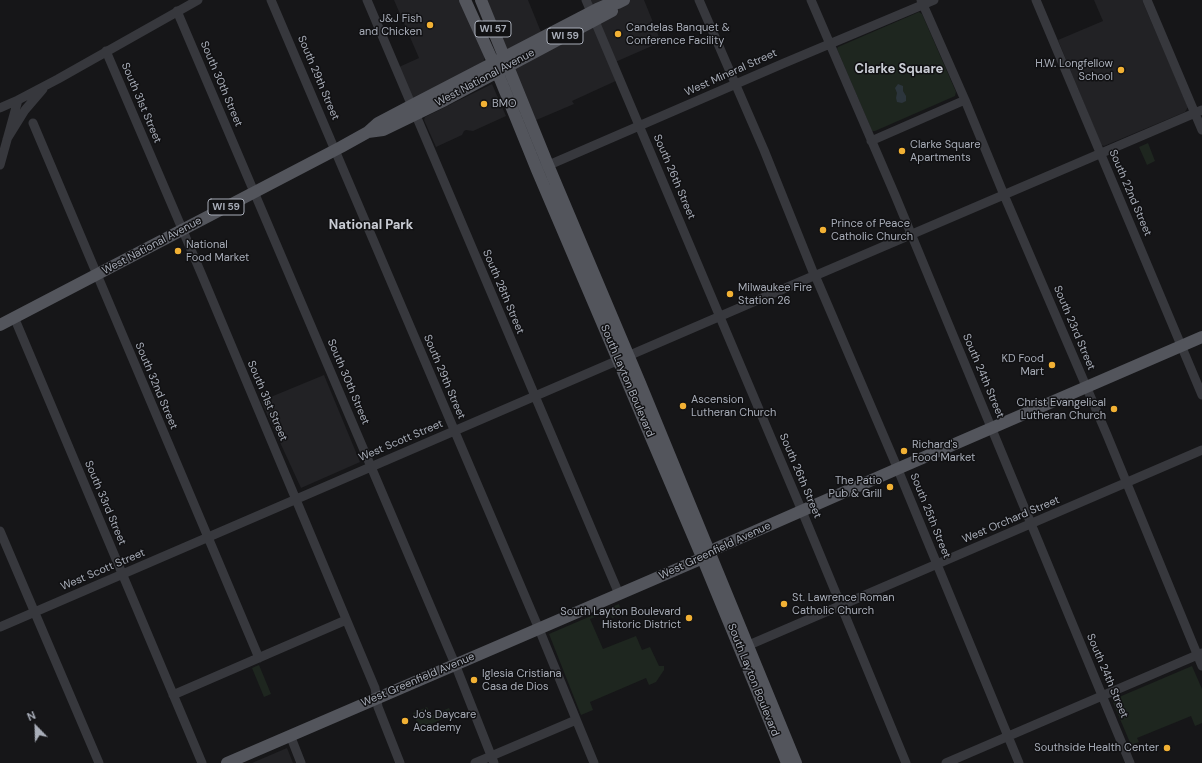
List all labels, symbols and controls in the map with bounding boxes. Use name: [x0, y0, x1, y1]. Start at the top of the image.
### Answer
place label: J&J Fish and Chicken: [359, 12, 422, 38]
marker: J&J Fish and Chicken: [425, 20, 435, 30]
road number: WI 57: [475, 21, 511, 37]
place label: Candelas Banquet & Conference Facility: [626, 21, 730, 47]
road number: WI 59: [547, 28, 583, 44]
marker: Candelas Banquet & Conference Facility: [613, 29, 623, 39]
street label: South 29th Street: [294, 34, 342, 122]
street label: South 30th Street: [197, 39, 245, 129]
street label: West National Avenue: [433, 46, 537, 110]
street label: West Mineral Street: [683, 47, 779, 99]
place label: H.W. Longfellow School: [1035, 57, 1113, 83]
street label: South 31st Street: [118, 61, 164, 145]
district label: Clarke Square: [855, 62, 943, 78]
marker: H.W. Longfellow School: [1116, 65, 1126, 75]
place label: BMO: [492, 97, 516, 111]
marker: BMO: [479, 99, 489, 109]
street label: South 26th Street: [650, 133, 698, 221]
place label: Clarke Square Apartments: [910, 138, 980, 164]
marker: Clarke Square Apartments: [897, 146, 907, 156]
street label: South 22nd Street: [1106, 148, 1154, 238]
road number: WI 59: [208, 199, 244, 215]
street label: West National Avenue: [100, 214, 204, 278]
place label: Prince of Peace Catholic Church: [831, 217, 913, 243]
district label: National Park: [329, 218, 413, 234]
marker: Prince of Peace Catholic Church: [818, 225, 828, 235]
place label: National Food Market: [186, 238, 249, 264]
marker: National Food Market: [173, 246, 183, 256]
street label: South 28th Street: [479, 248, 527, 336]
place label: Milwaukee Fire Station 26: [738, 281, 812, 307]
street label: South 23rd Street: [1050, 284, 1098, 372]
marker: Milwaukee Fire Station 26: [725, 289, 735, 299]
street label: South Layton Boulevard: [597, 323, 657, 439]
street label: South 24th Street: [959, 332, 1007, 420]
street label: South 29th Street: [420, 333, 468, 421]
street label: South 30th Street: [324, 337, 372, 427]
street label: South 32nd Street: [132, 341, 180, 431]
place label: KD Food Mart: [1001, 352, 1044, 378]
street label: South 31st Street: [244, 359, 290, 443]
marker: KD Food Mart: [1047, 360, 1057, 370]
place label: Ascension Lutheran Church: [691, 393, 776, 419]
place label: Christ Evangelical Lutheran Church: [1017, 396, 1106, 422]
marker: Ascension Lutheran Church: [678, 401, 688, 411]
marker: Christ Evangelical Lutheran Church: [1109, 404, 1119, 414]
street label: West Scott Street: [357, 417, 445, 465]
street label: South 26th Street: [776, 432, 824, 520]
place label: Richard's Food Market: [912, 438, 975, 464]
marker: Richard's Food Market: [899, 446, 909, 456]
street label: South 33rd Street: [81, 459, 129, 547]
street label: South 25th Street: [907, 472, 953, 560]
place label: The Patio Pub & Grill: [829, 474, 882, 500]
marker: The Patio Pub & Grill: [885, 482, 895, 492]
street label: West Orchard Street: [960, 493, 1062, 547]
street label: West Greenfield Avenue: [657, 519, 773, 583]
street label: West Scott Street: [59, 546, 147, 594]
place label: St. Lawrence Roman Catholic Church: [792, 591, 895, 617]
marker: St. Lawrence Roman Catholic Church: [779, 599, 789, 609]
place label: South Layton Boulevard Historic District: [560, 605, 681, 631]
marker: South Layton Boulevard Historic District: [684, 613, 694, 623]
street label: South Layton Boulevard: [724, 622, 782, 738]
street label: South 24th Street: [1083, 632, 1131, 720]
street label: West Greenfield Avenue: [359, 650, 477, 710]
place label: Iglesia Cristiana Casa de Dios: [482, 667, 562, 693]
marker: Iglesia Cristiana Casa de Dios: [469, 675, 479, 685]
north arrow: [16, 707, 56, 747]
text: N: [25, 708, 38, 724]
place label: Jo's Daycare Academy: [413, 708, 476, 734]
marker: Jo's Daycare Academy: [400, 716, 410, 726]
place label: Southside Health Center: [1034, 741, 1159, 755]
marker: Southside Health Center: [1162, 743, 1172, 753]

